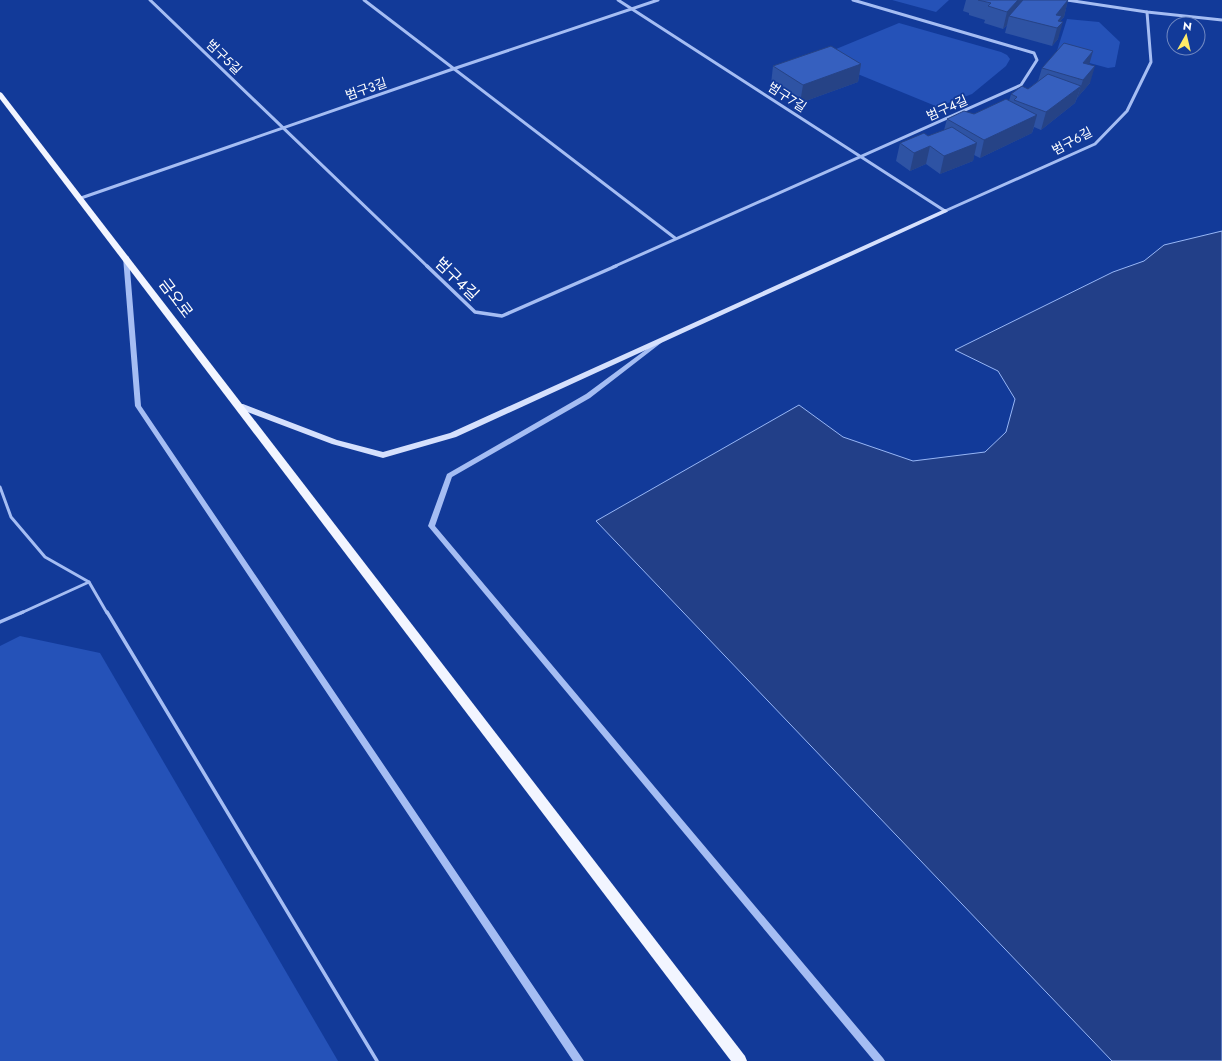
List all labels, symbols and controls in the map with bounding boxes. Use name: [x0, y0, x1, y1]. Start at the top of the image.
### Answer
north arrow: [1166, 16, 1206, 56]
text: N: [1182, 18, 1193, 35]
street label: 범구5길: [202, 35, 246, 79]
street label: 범구3길: [343, 73, 389, 105]
street label: 범구7길: [764, 77, 810, 117]
street label: 범구4길: [923, 90, 971, 126]
street label: 범구6길: [1048, 122, 1096, 160]
street label: 범구4길: [430, 252, 484, 306]
street label: 금오로: [154, 273, 199, 323]

